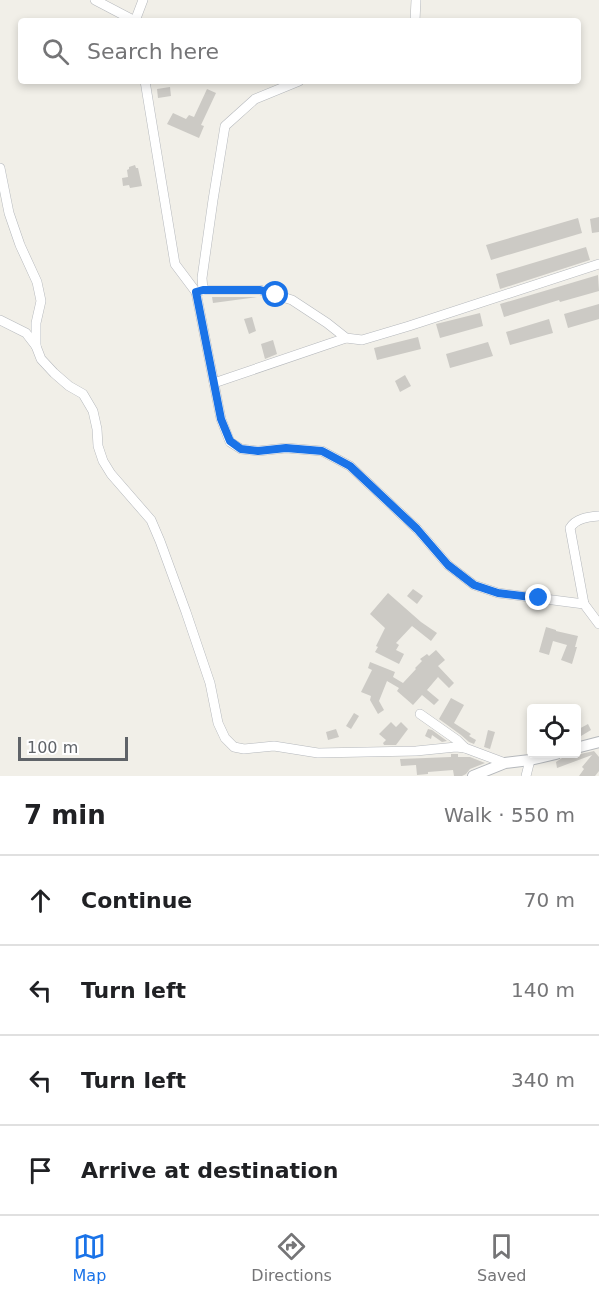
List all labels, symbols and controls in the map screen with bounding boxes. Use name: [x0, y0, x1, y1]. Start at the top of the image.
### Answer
search box: [18, 18, 581, 84]
icon: search: [39, 35, 72, 68]
text: Search here: [87, 39, 219, 64]
route start: [262, 281, 288, 307]
route end: [525, 584, 551, 610]
map controls: [527, 704, 581, 758]
button: locate: [527, 704, 581, 758]
scale bar: [18, 734, 128, 762]
text: 100 m: [27, 738, 78, 757]
text: 7 min: [24, 800, 106, 830]
text: Walk · 550 m: [444, 803, 575, 827]
icon: ahead: [24, 884, 57, 917]
text: Continue: [81, 888, 192, 913]
text: 70 m: [524, 888, 575, 912]
icon: left: [24, 974, 57, 1007]
text: Turn left: [81, 978, 186, 1003]
text: 140 m: [511, 978, 575, 1002]
icon: left: [24, 1064, 57, 1097]
text: Turn left: [81, 1068, 186, 1093]
text: 340 m: [511, 1068, 575, 1092]
icon: arrive: [24, 1154, 57, 1187]
text: Arrive at destination: [81, 1158, 338, 1183]
tab: Map: [73, 1230, 106, 1285]
tab: Directions: [251, 1230, 332, 1285]
tab: Saved: [477, 1230, 526, 1285]

